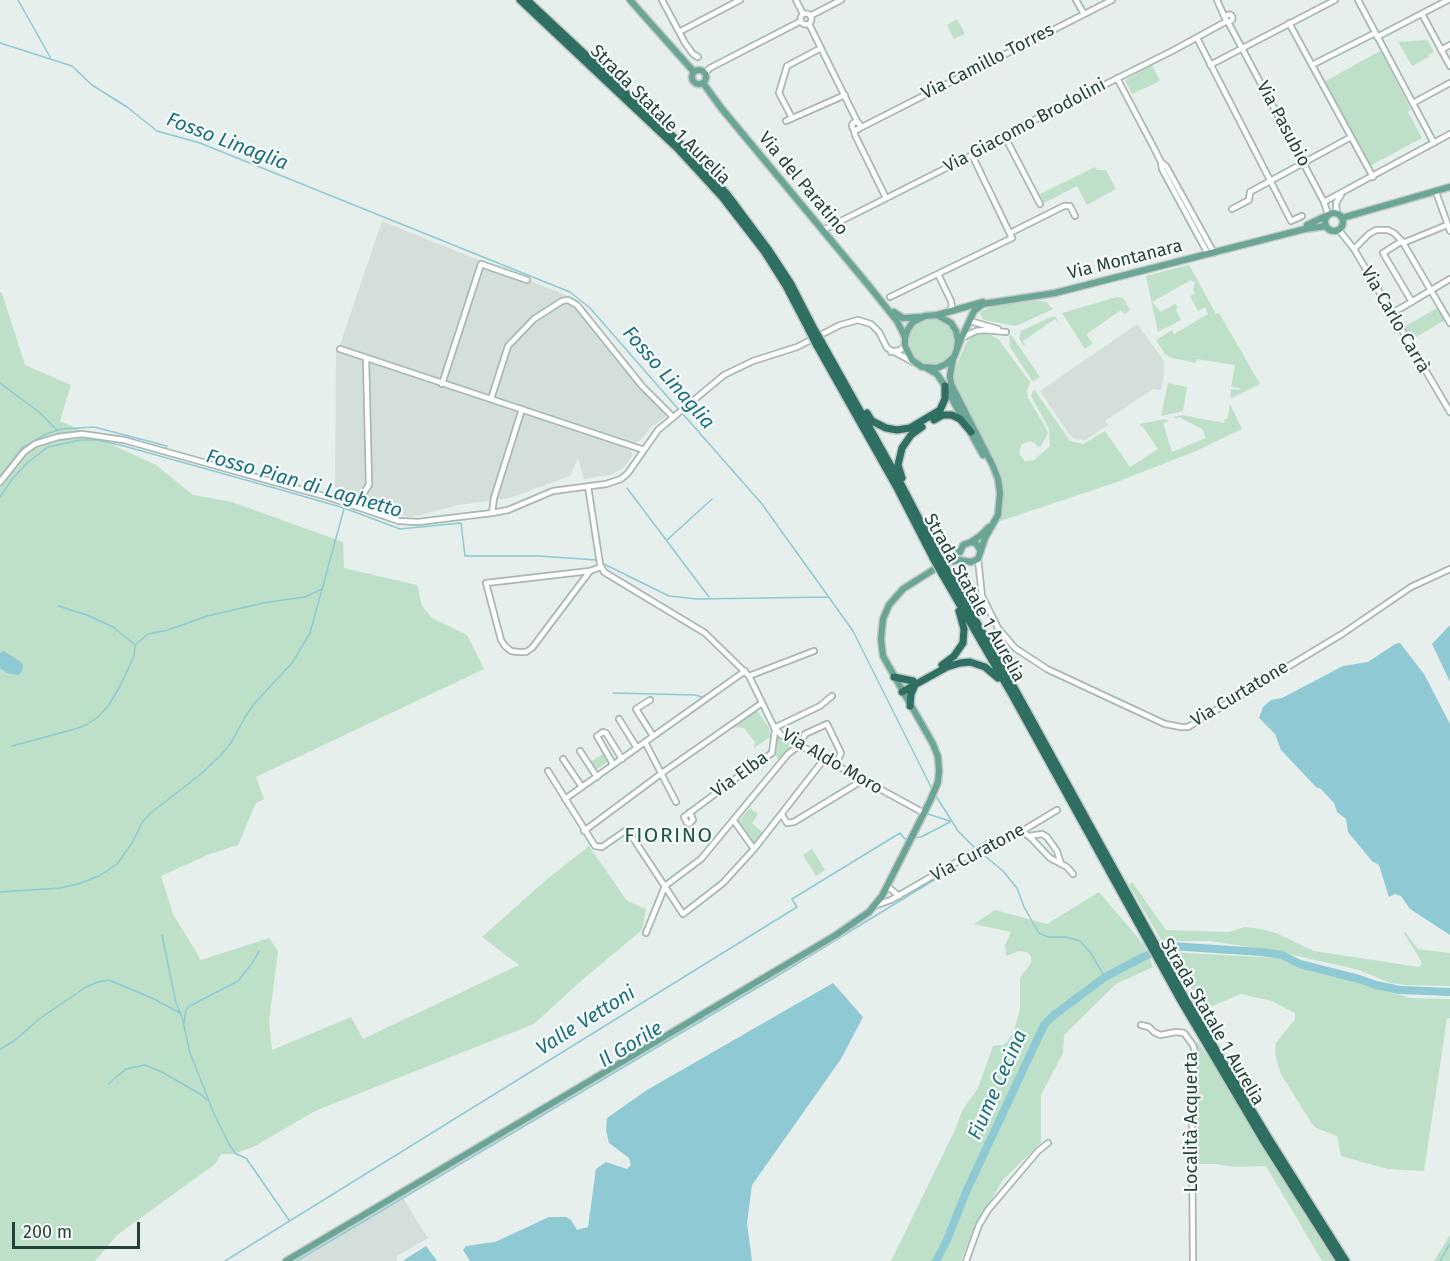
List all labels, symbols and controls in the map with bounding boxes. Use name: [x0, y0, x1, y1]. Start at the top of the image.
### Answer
street label: Via Camillo Torres: [918, 19, 1058, 105]
street label: Strada Statale 1 Aurelia: [585, 40, 735, 190]
street label: Via Giacomo Brodolini: [940, 74, 1110, 178]
street label: Via Pasubio: [1251, 77, 1315, 171]
water label: Fosso Linaglia: [163, 108, 291, 176]
street label: Via del Paratino: [754, 128, 852, 240]
street label: Via Montanara: [1065, 235, 1185, 285]
street label: Via Carlo Carrà: [1356, 263, 1434, 377]
water label: Fosso Linaglia: [617, 322, 719, 434]
water label: Fosso Pian di Laghetto: [203, 444, 405, 524]
street label: Strada Statale 1 Aurelia: [919, 510, 1029, 686]
street label: Via Curtatone: [1187, 656, 1293, 732]
street label: Via Aldo Moro: [778, 724, 886, 800]
street label: Via Elba: [707, 747, 773, 803]
street label: Via Curatone: [927, 819, 1029, 887]
district label: FIORINO: [624, 823, 714, 849]
street label: Strada Statale 1 Aurelia: [1155, 935, 1269, 1109]
water label: Valle Vettoni: [532, 981, 640, 1061]
water label: Il Gorile: [595, 1017, 667, 1073]
water label: Fiume Cecina: [963, 1026, 1033, 1144]
street label: Località Acquerta: [1181, 1051, 1203, 1193]
scale bar: [15, 1210, 142, 1248]
text: 200 m: [23, 1221, 72, 1243]

